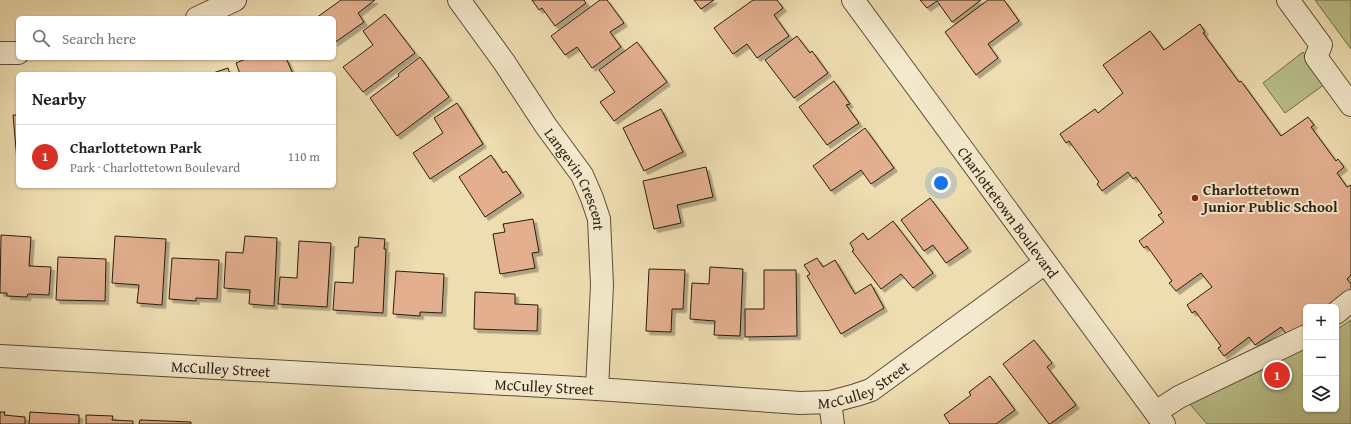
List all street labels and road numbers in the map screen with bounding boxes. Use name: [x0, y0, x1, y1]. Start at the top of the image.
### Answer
street label: Langevin Crescent: [540, 123, 610, 232]
street label: Charlottetown Boulevard: [953, 142, 1064, 282]
street label: McCulley Street: [170, 355, 272, 381]
street label: McCulley Street: [817, 355, 914, 413]
street label: McCulley Street: [494, 373, 595, 399]

